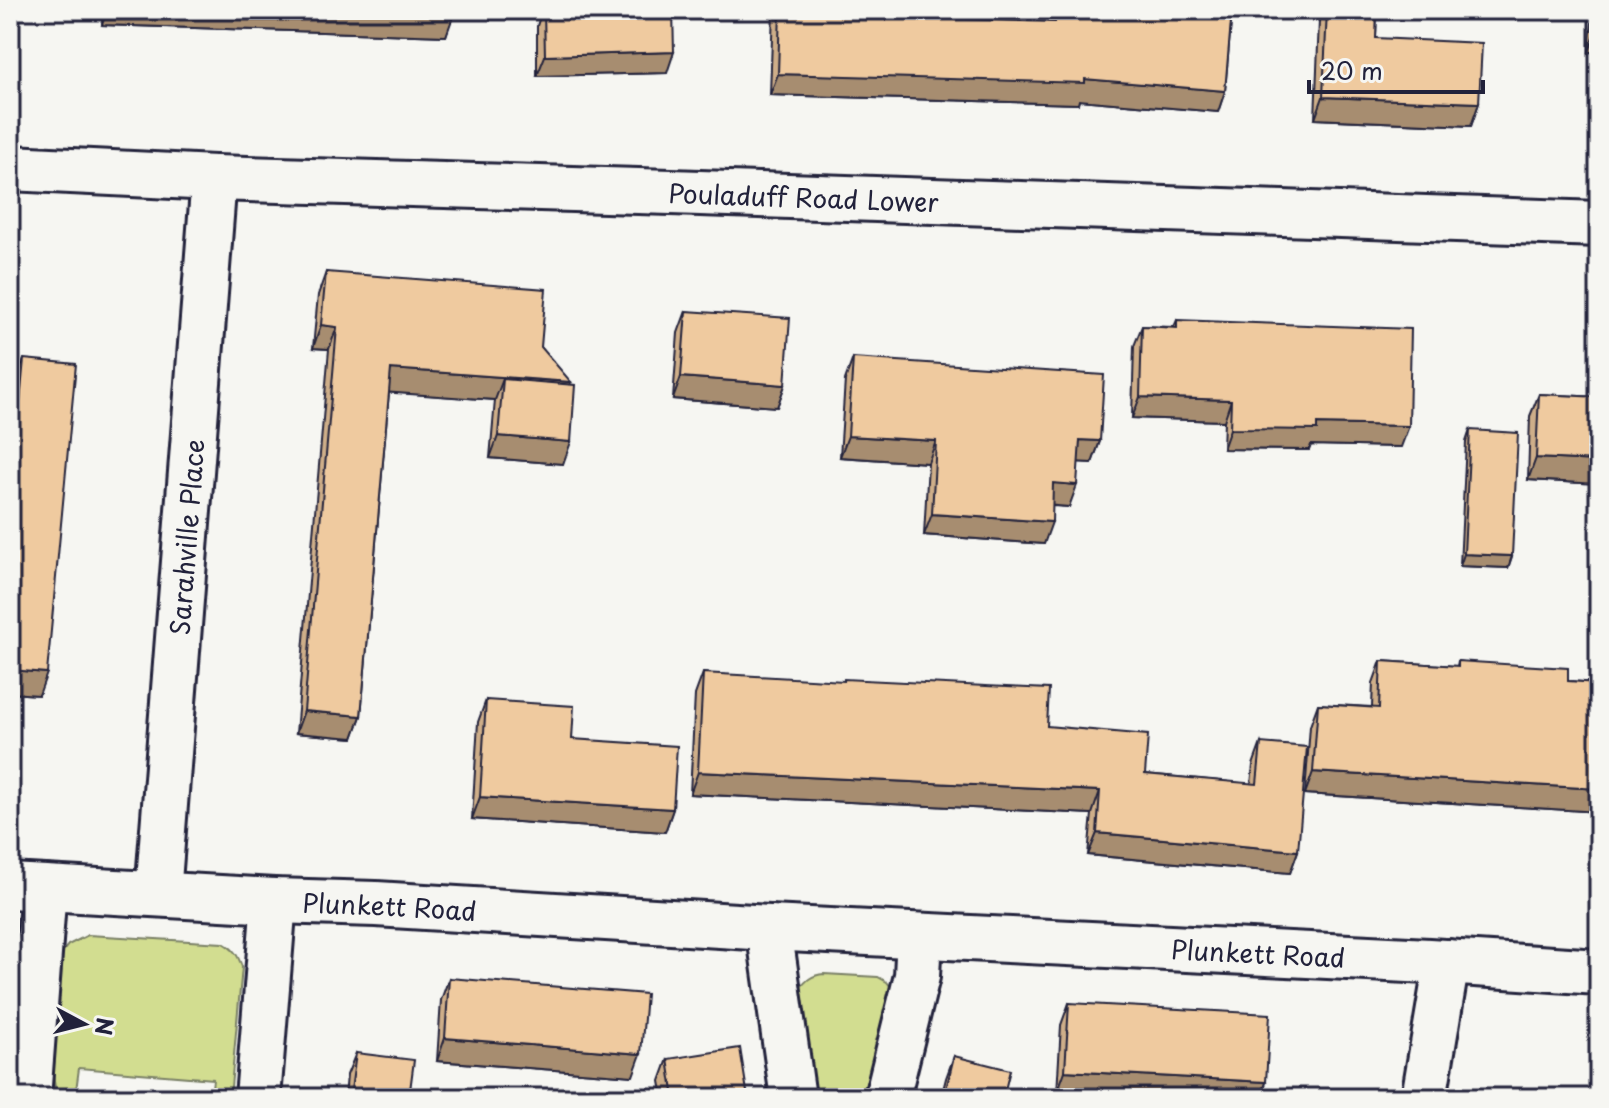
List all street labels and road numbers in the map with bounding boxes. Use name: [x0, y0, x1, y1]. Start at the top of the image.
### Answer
street label: Pouladuff Road Lower: [668, 172, 940, 221]
street label: Sarahville Place: [159, 438, 213, 637]
street label: Plunkett Road: [302, 882, 478, 930]
street label: Plunkett Road: [1170, 929, 1346, 976]

